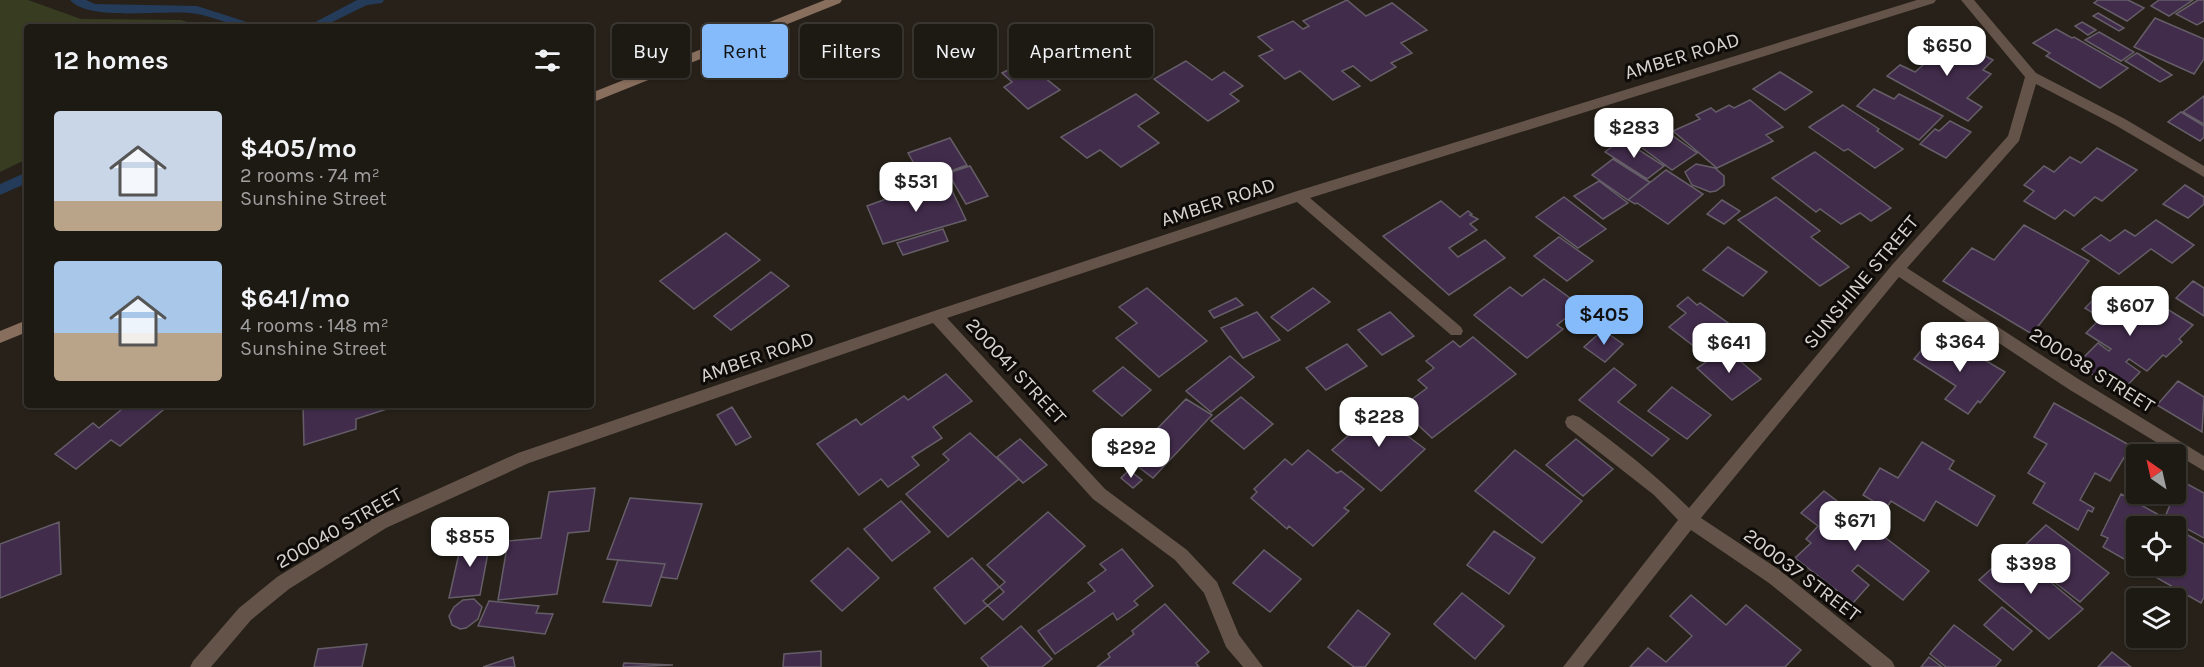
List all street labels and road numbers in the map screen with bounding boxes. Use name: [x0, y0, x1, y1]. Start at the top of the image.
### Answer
street label: AMBER ROAD: [1622, 28, 1742, 84]
street label: AMBER ROAD: [1158, 173, 1278, 231]
street label: SUNSHINE STREET: [1799, 211, 1923, 353]
street label: 200041 STREET: [961, 313, 1071, 429]
street label: 200038 STREET: [2025, 322, 2159, 418]
street label: AMBER ROAD: [697, 327, 817, 387]
street label: 200040 STREET: [272, 483, 406, 573]
street label: 200037 STREET: [1739, 524, 1865, 626]

